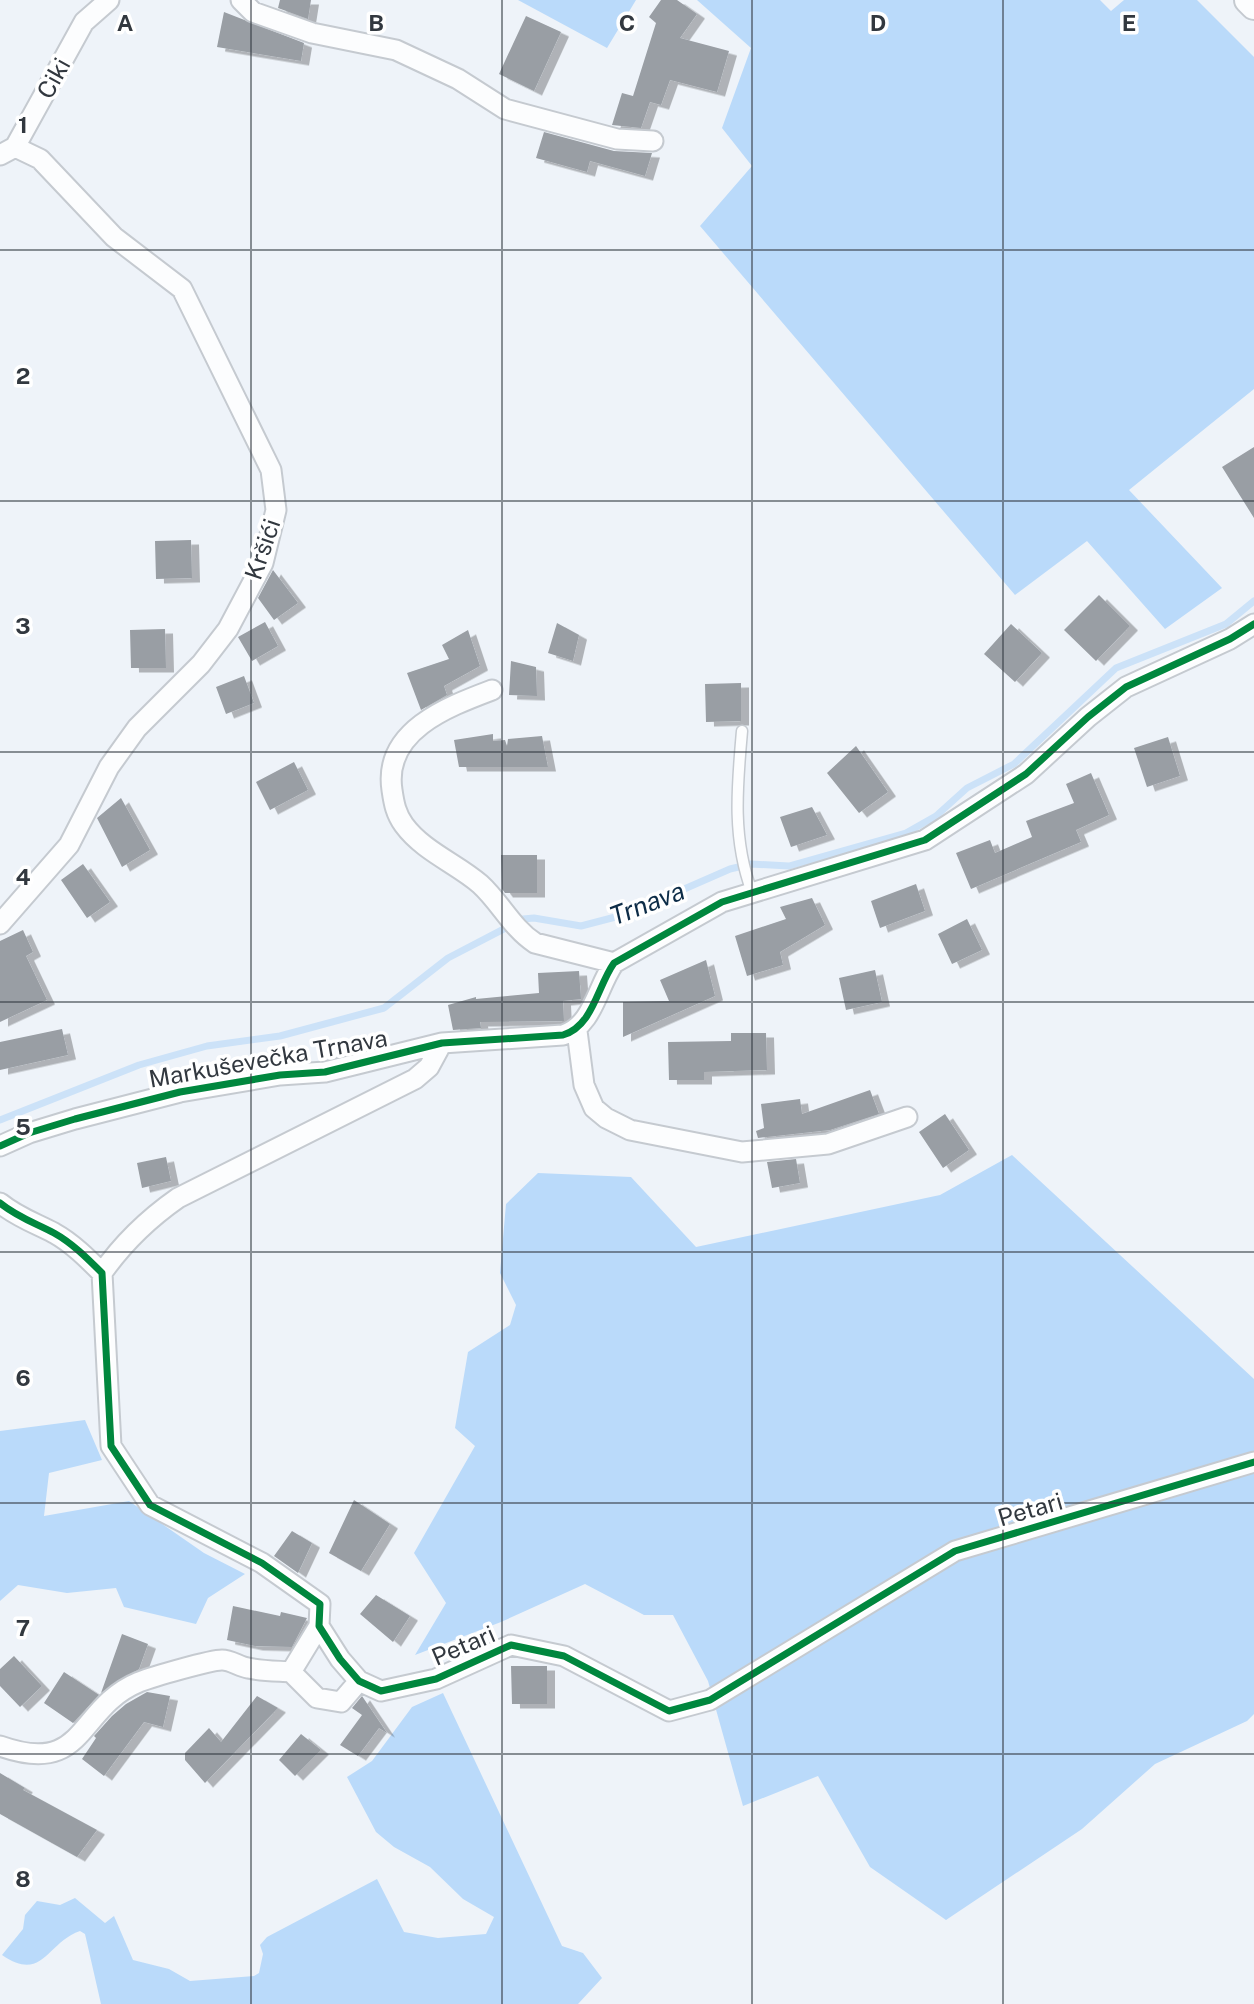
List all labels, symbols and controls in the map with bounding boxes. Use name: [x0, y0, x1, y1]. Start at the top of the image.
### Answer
text: A: [117, 9, 134, 36]
text: B: [368, 9, 384, 36]
text: C: [619, 9, 635, 36]
text: D: [870, 9, 886, 36]
text: E: [1122, 9, 1136, 36]
street label: Ciki: [31, 53, 75, 103]
text: 1: [18, 111, 28, 138]
text: 2: [16, 362, 30, 389]
street label: Kršići: [239, 515, 285, 583]
text: 3: [15, 612, 31, 639]
text: 4: [15, 863, 31, 890]
water label: Trnava: [605, 875, 689, 931]
street label: Markuševečka Trnava: [146, 1023, 390, 1093]
text: 5: [15, 1113, 31, 1140]
text: 6: [15, 1364, 31, 1391]
street label: Petari: [994, 1486, 1066, 1532]
text: 7: [16, 1614, 30, 1641]
street label: Petari: [427, 1619, 499, 1671]
text: 8: [15, 1865, 31, 1892]

